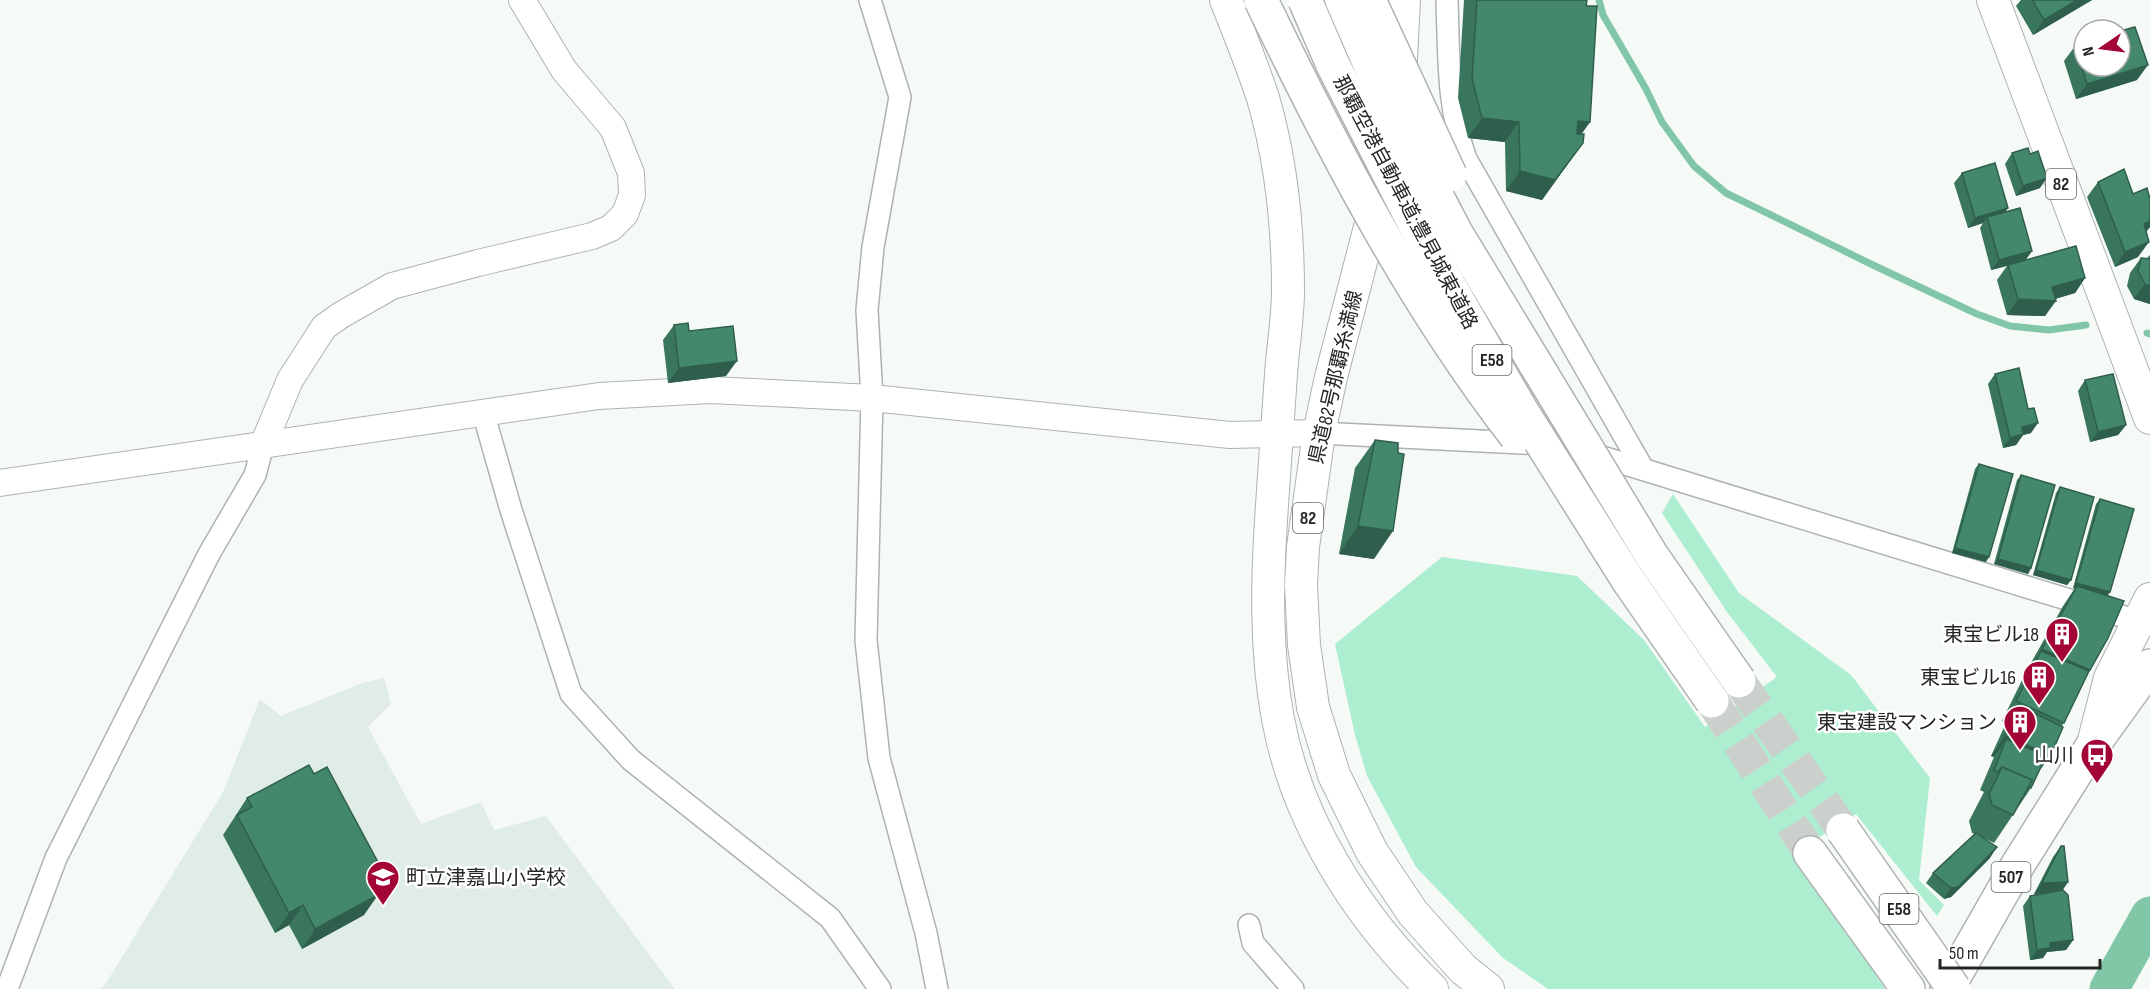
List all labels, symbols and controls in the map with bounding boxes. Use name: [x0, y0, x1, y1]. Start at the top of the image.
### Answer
north arrow: [2072, 18, 2132, 78]
text: N: [2079, 45, 2099, 58]
street label: 那覇空港自動車道;豊見城東道路: [1328, 71, 1482, 333]
road number: 82: [2046, 169, 2076, 199]
street label: 県道82号那覇糸満線: [1304, 288, 1368, 466]
road number: E58: [1472, 345, 1512, 375]
road number: 82: [1293, 503, 1323, 533]
building icon: 東宝ビル18: [2044, 616, 2080, 663]
place label: 東宝ビル18: [1943, 623, 2039, 647]
building icon: 東宝ビル16: [2021, 659, 2057, 706]
place label: 東宝ビル16: [1920, 666, 2016, 690]
building icon: 東宝建設マンション: [2002, 704, 2038, 751]
place label: 東宝建設マンション: [1817, 711, 1997, 735]
bus stop icon: 山川: [2079, 737, 2115, 784]
place label: 山川: [2034, 744, 2074, 768]
school or university icon: 町立津嘉山小学校: [365, 859, 401, 906]
road number: 507: [1992, 862, 2030, 892]
place label: 町立津嘉山小学校: [406, 866, 566, 890]
road number: E58: [1880, 894, 1918, 924]
scale bar: [1940, 932, 2100, 970]
text: 50 m: [1949, 943, 1979, 964]

